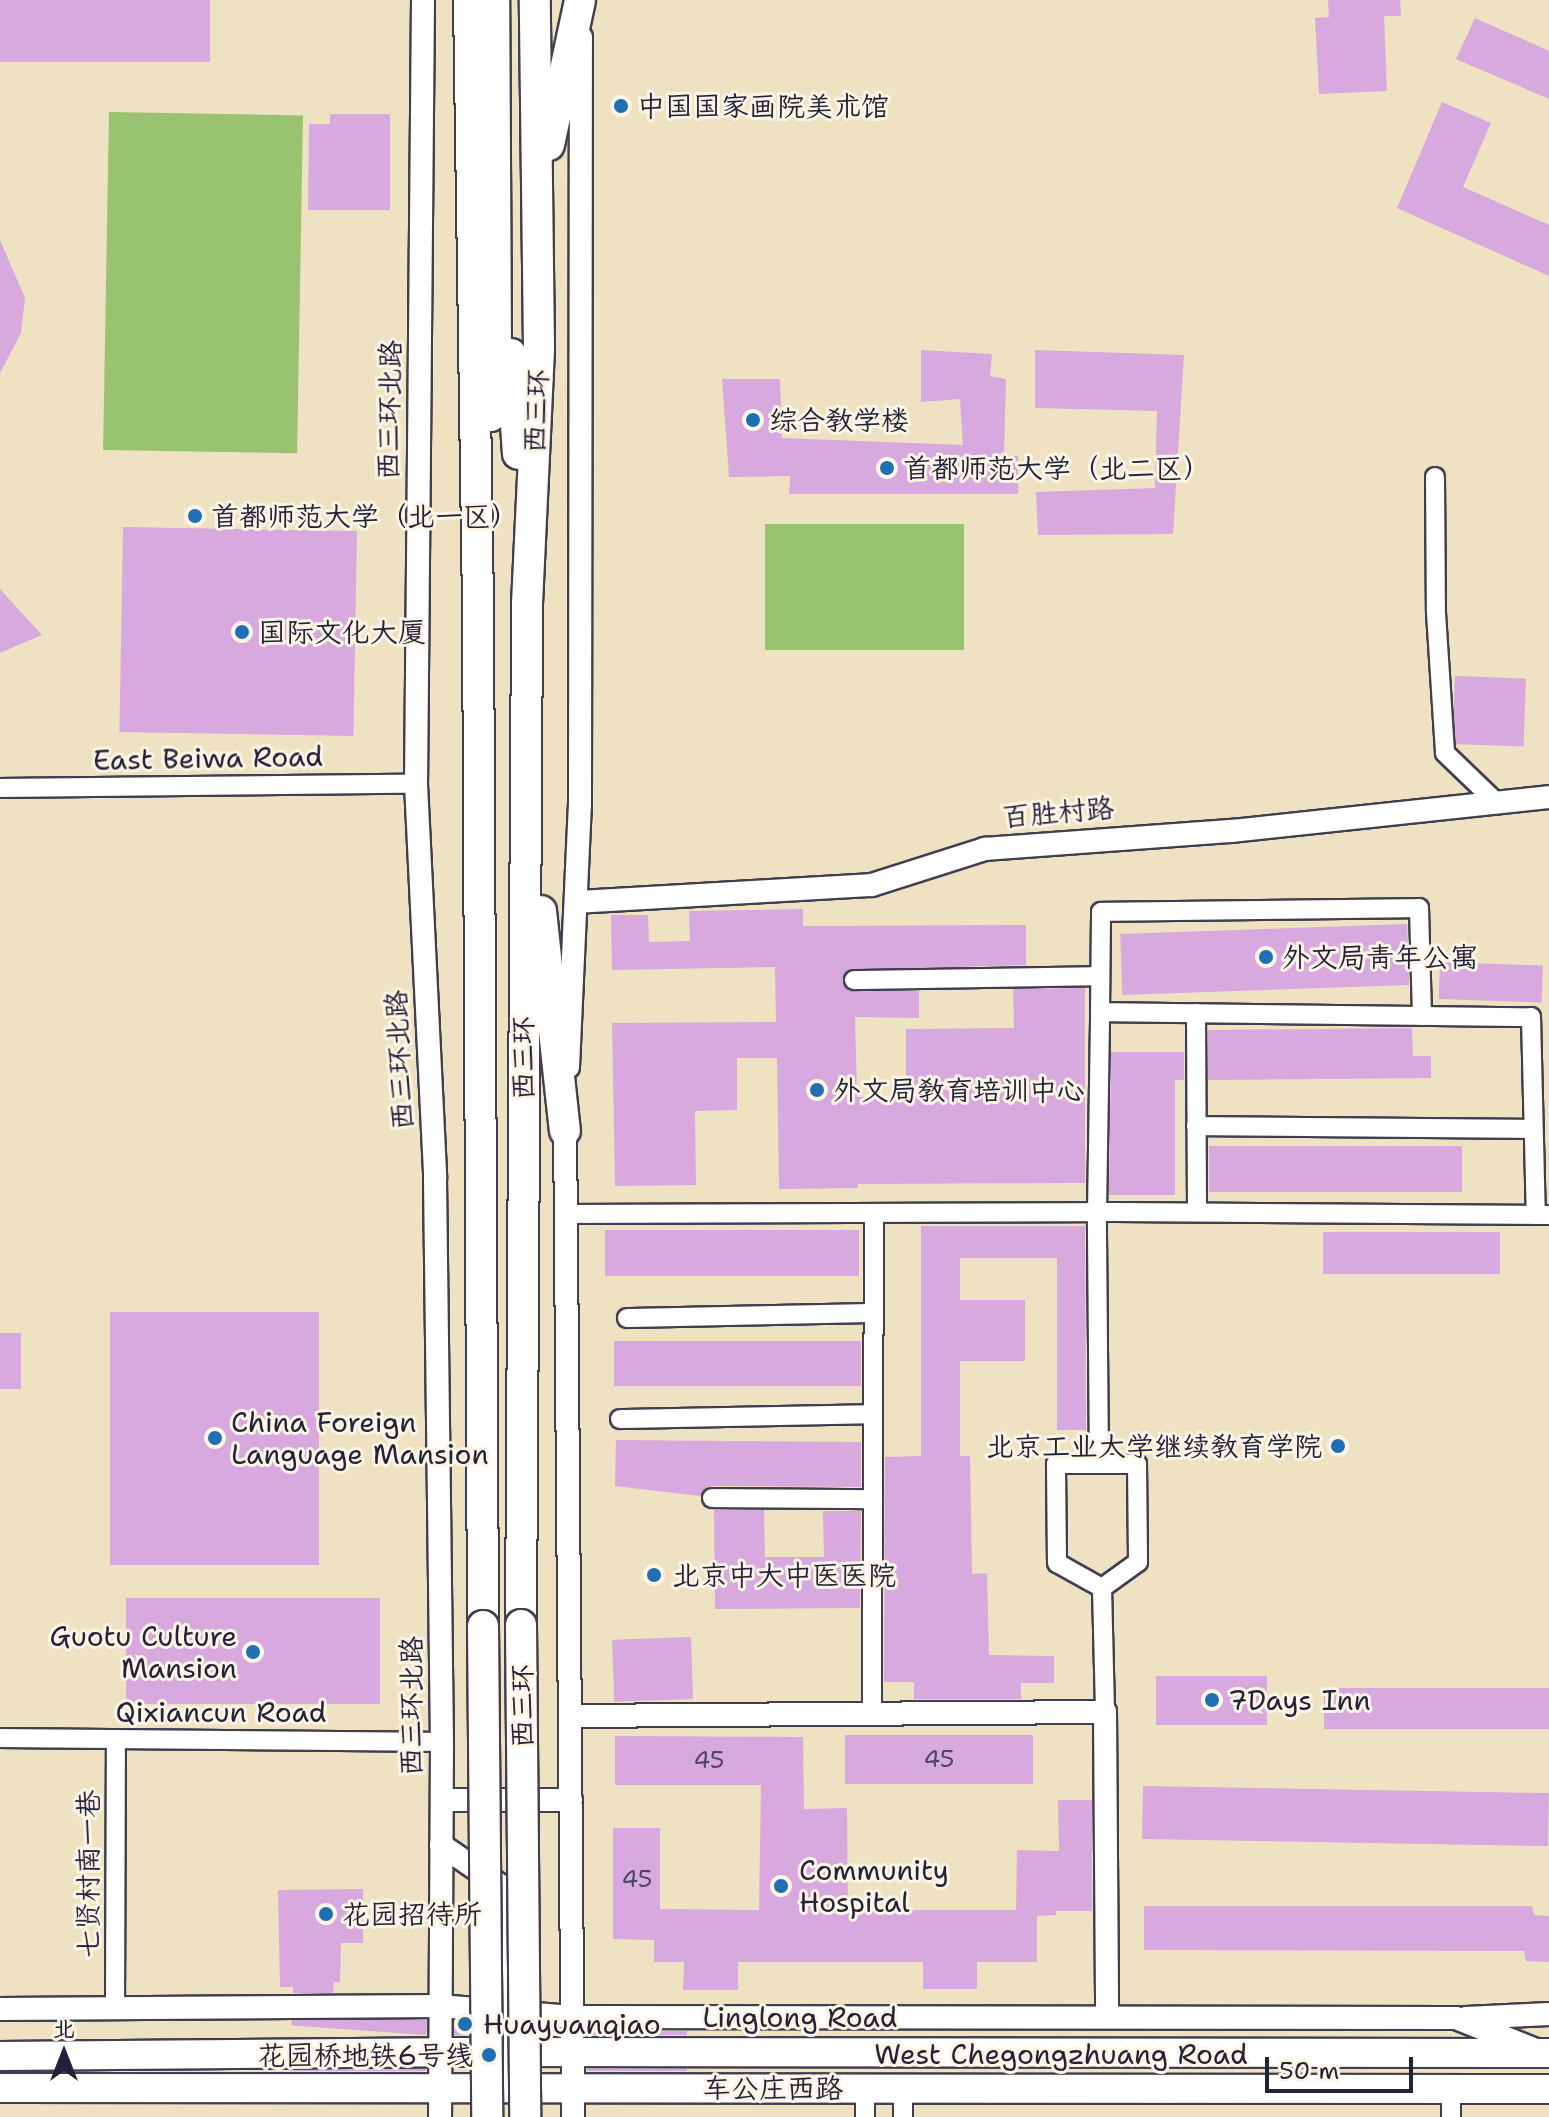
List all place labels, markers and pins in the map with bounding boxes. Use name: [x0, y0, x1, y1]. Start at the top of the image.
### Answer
place label: 中国国家画院美术馆: [637, 89, 889, 123]
marker: 中国国家画院美术馆: [612, 97, 630, 115]
place label: 综合教学楼: [769, 403, 909, 437]
marker: 综合教学楼: [744, 411, 762, 429]
place label: 首都师范大学（北二区）: [903, 451, 1211, 485]
marker: 首都师范大学（北二区）: [878, 459, 896, 477]
place label: 首都师范大学（北一区）: [211, 499, 519, 533]
marker: 首都师范大学（北一区）: [186, 507, 204, 525]
place label: 国际文化大厦: [258, 615, 426, 649]
marker: 国际文化大厦: [233, 623, 251, 641]
place label: 外文局青年公寓: [1282, 940, 1478, 974]
marker: 外文局青年公寓: [1257, 948, 1275, 966]
place label: 外文局教育培训中心: [833, 1073, 1085, 1107]
marker: 外文局教育培训中心: [808, 1081, 826, 1099]
place label: China Foreign Language Mansion: [231, 1405, 489, 1471]
marker: China Foreign Language Mansion: [206, 1429, 224, 1447]
place label: 北京工业大学继续教育学院: [986, 1429, 1322, 1463]
marker: 北京工业大学继续教育学院: [1329, 1437, 1347, 1455]
place label: 北京中大中医医院: [672, 1558, 896, 1592]
marker: 北京中大中医医院: [643, 1564, 665, 1586]
place label: Guotu Culture Mansion: [50, 1619, 237, 1685]
marker: Guotu Culture Mansion: [244, 1643, 262, 1661]
place label: 7Days Inn: [1228, 1683, 1371, 1717]
marker: 7Days Inn: [1203, 1691, 1221, 1709]
place label: Community Hospital: [799, 1853, 949, 1919]
marker: Community Hospital: [770, 1875, 792, 1897]
place label: 花园招待所: [342, 1897, 482, 1931]
marker: 花园招待所: [317, 1905, 335, 1923]
place label: Huayuanqiao: [483, 2007, 661, 2041]
marker: Huayuanqiao: [454, 2013, 476, 2035]
place label: 花园桥地铁6号线: [257, 2038, 473, 2072]
marker: 花园桥地铁6号线: [480, 2046, 498, 2064]

